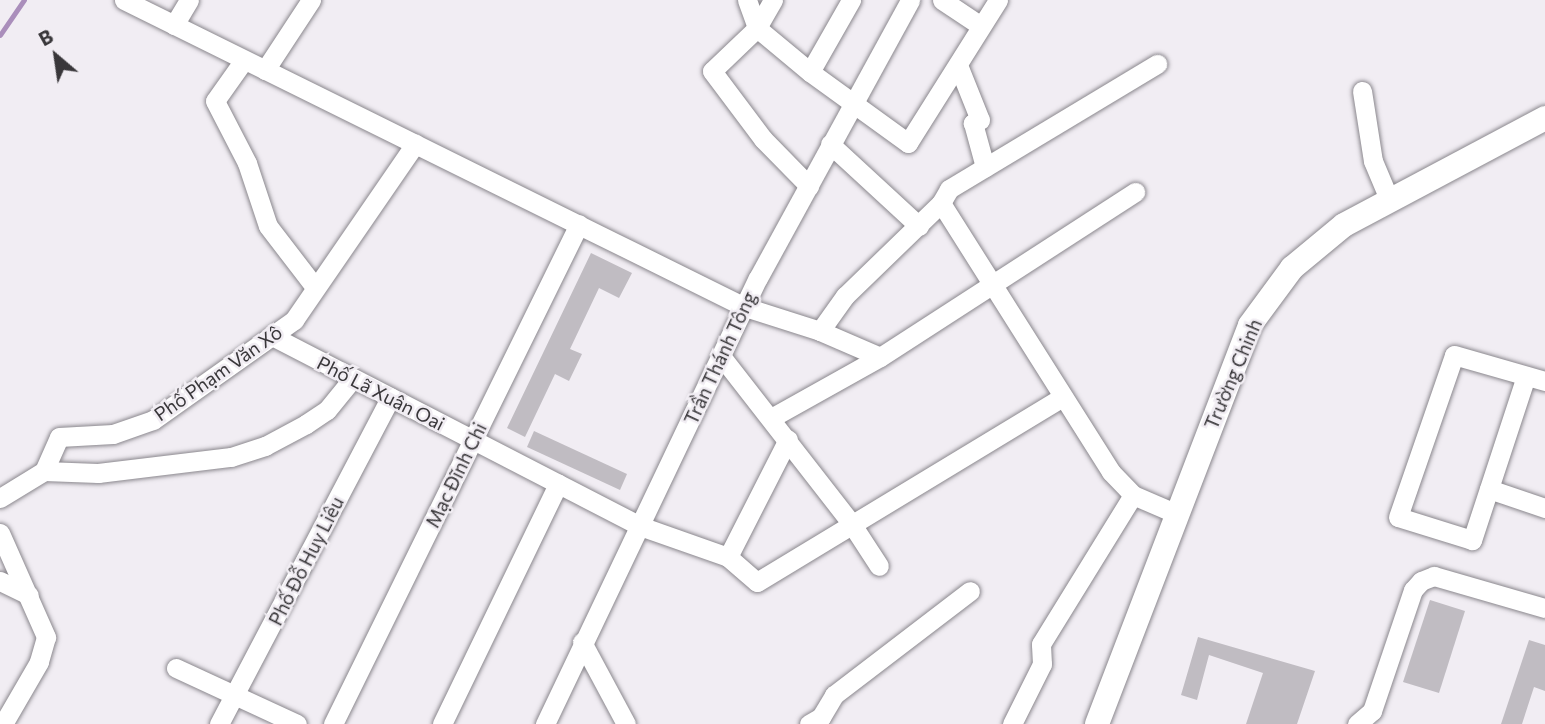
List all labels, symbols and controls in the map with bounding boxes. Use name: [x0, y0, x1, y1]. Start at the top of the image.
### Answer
north arrow: [21, 21, 91, 91]
text: B: [34, 24, 57, 50]
street label: Trần Thánh Tông: [679, 288, 761, 428]
street label: Trường Chinh: [1200, 315, 1266, 433]
street label: Phố Phạm Văn Xô: [150, 320, 286, 426]
street label: Phố Lã Xuân Oai: [313, 351, 449, 435]
street label: Mạc Đĩnh Chi: [421, 419, 491, 531]
street label: Phố Đỗ Huy Liêu: [264, 493, 348, 629]

